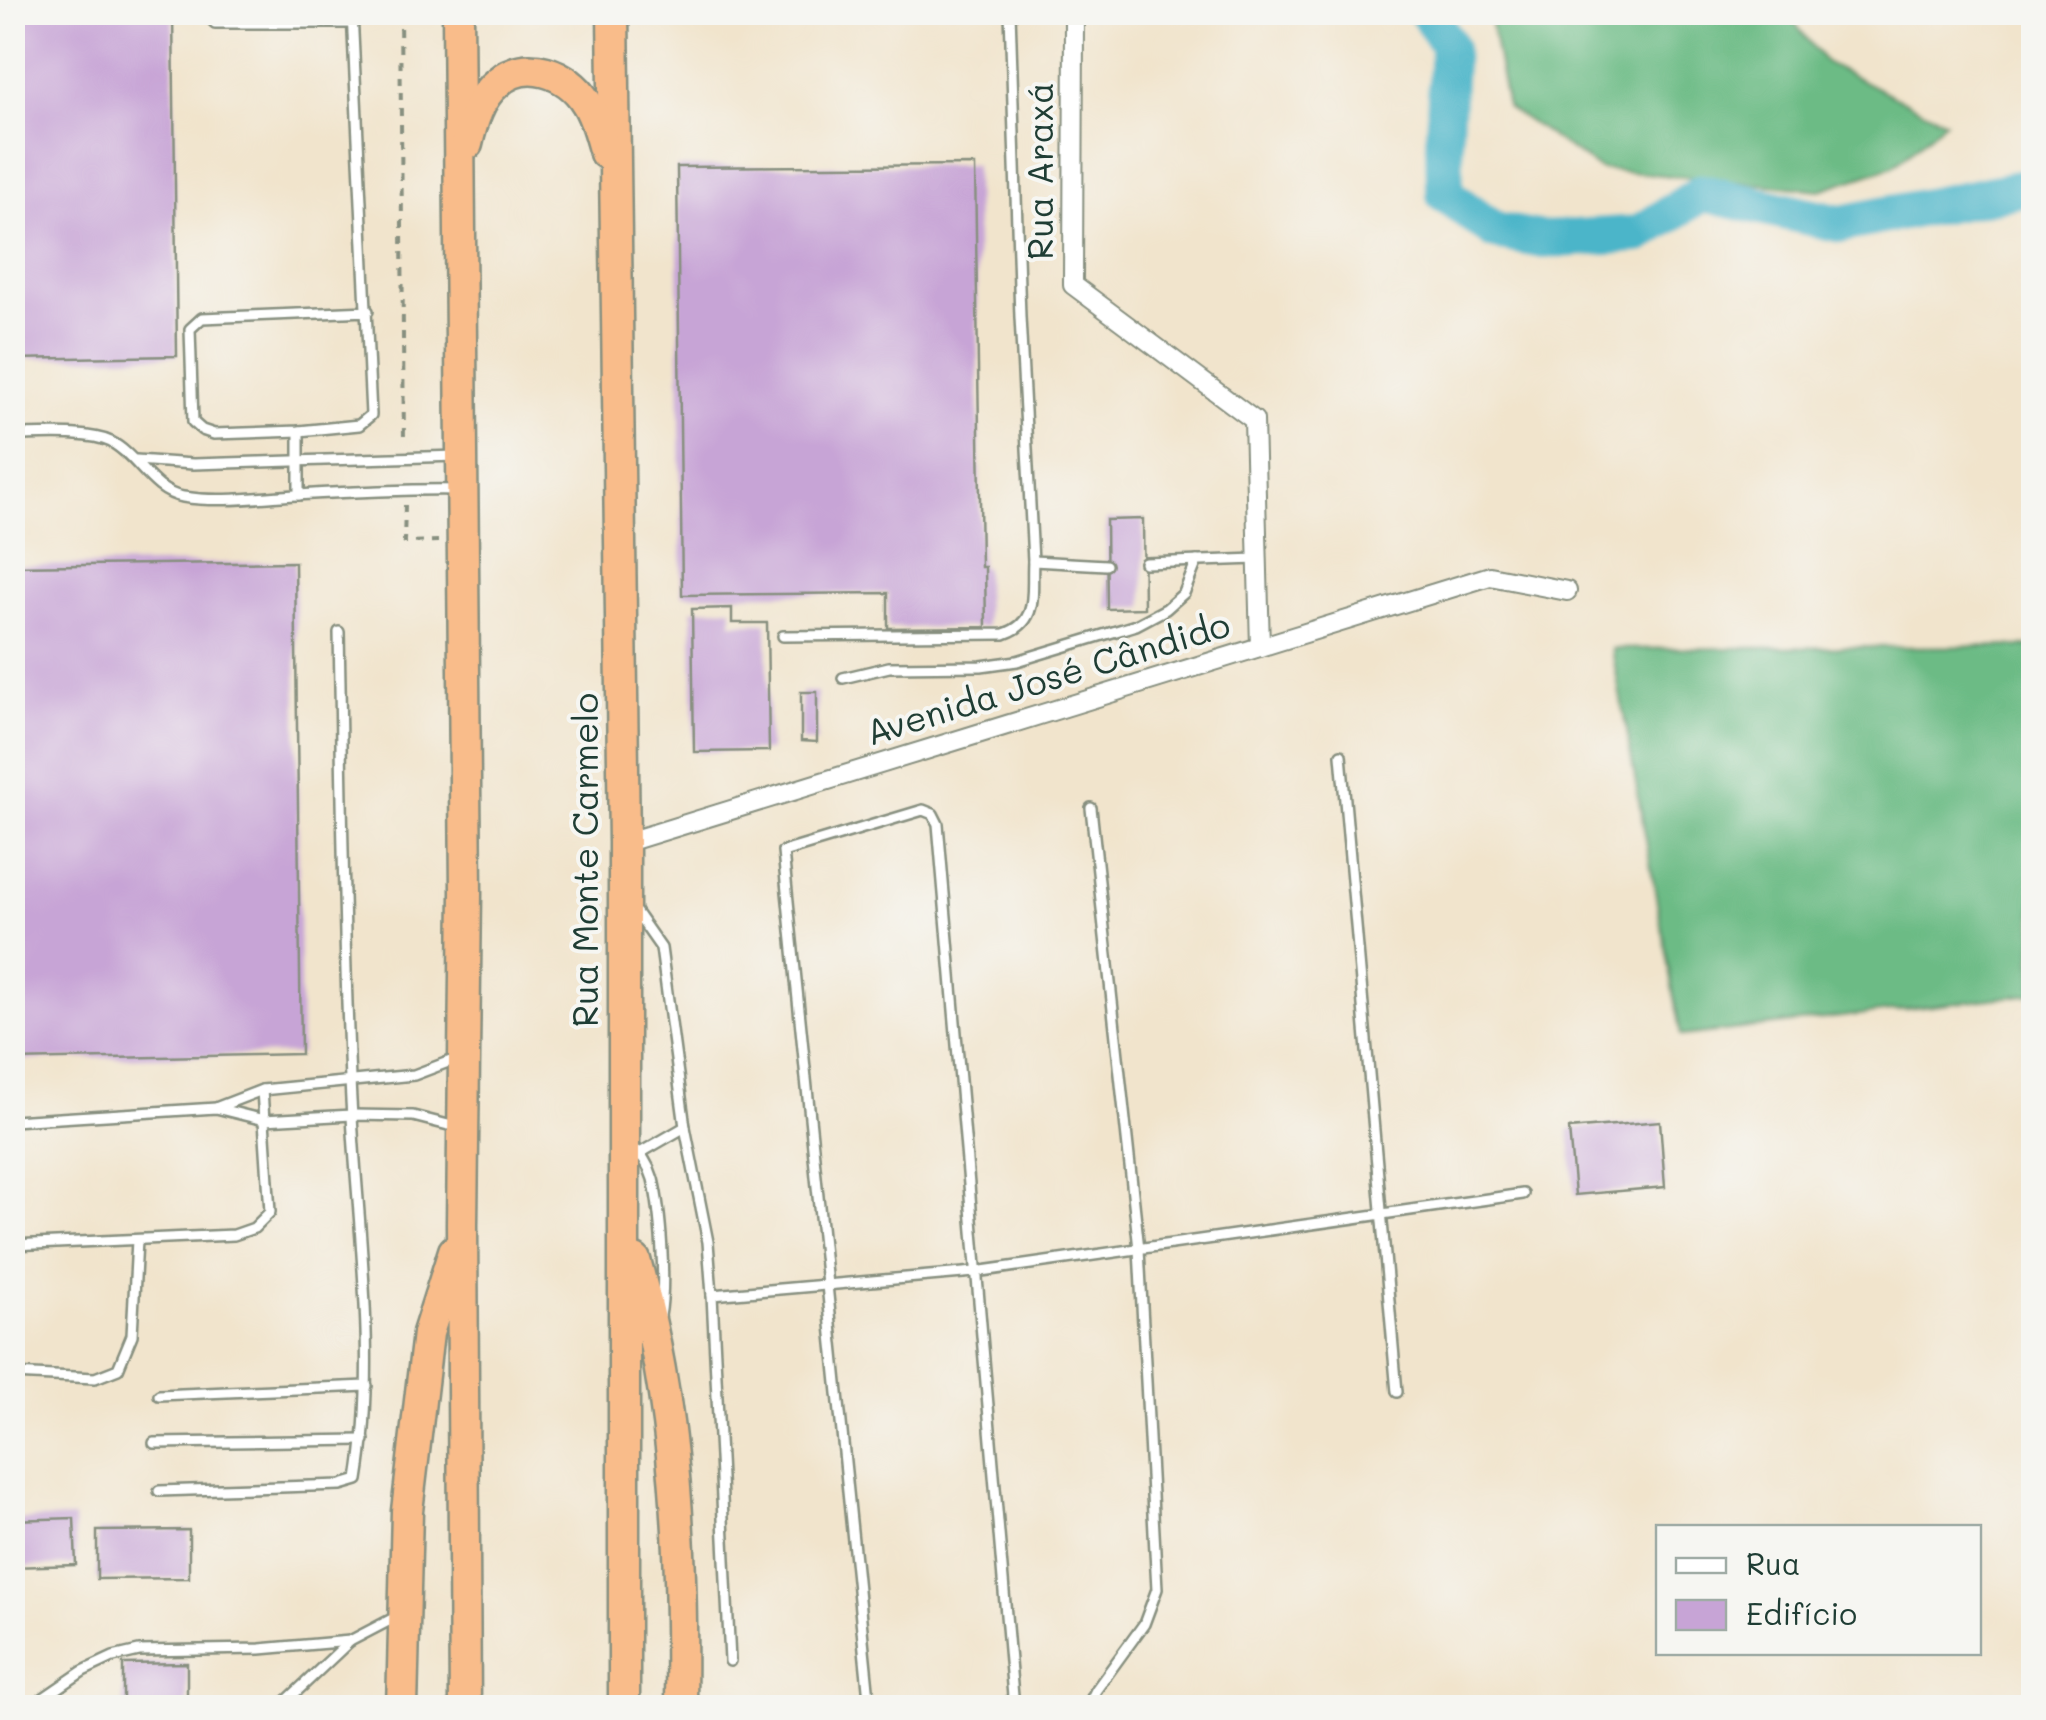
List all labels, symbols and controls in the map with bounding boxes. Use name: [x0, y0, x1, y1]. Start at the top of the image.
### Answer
street label: Rua Araxá: [1016, 82, 1062, 260]
street label: Avenida José Cândido: [860, 600, 1235, 754]
street label: Rua Monte Carmelo: [561, 693, 607, 1027]
legend: [1656, 1525, 1981, 1655]
text: Rua: [1746, 1543, 1800, 1583]
text: Edifício: [1746, 1593, 1857, 1633]

